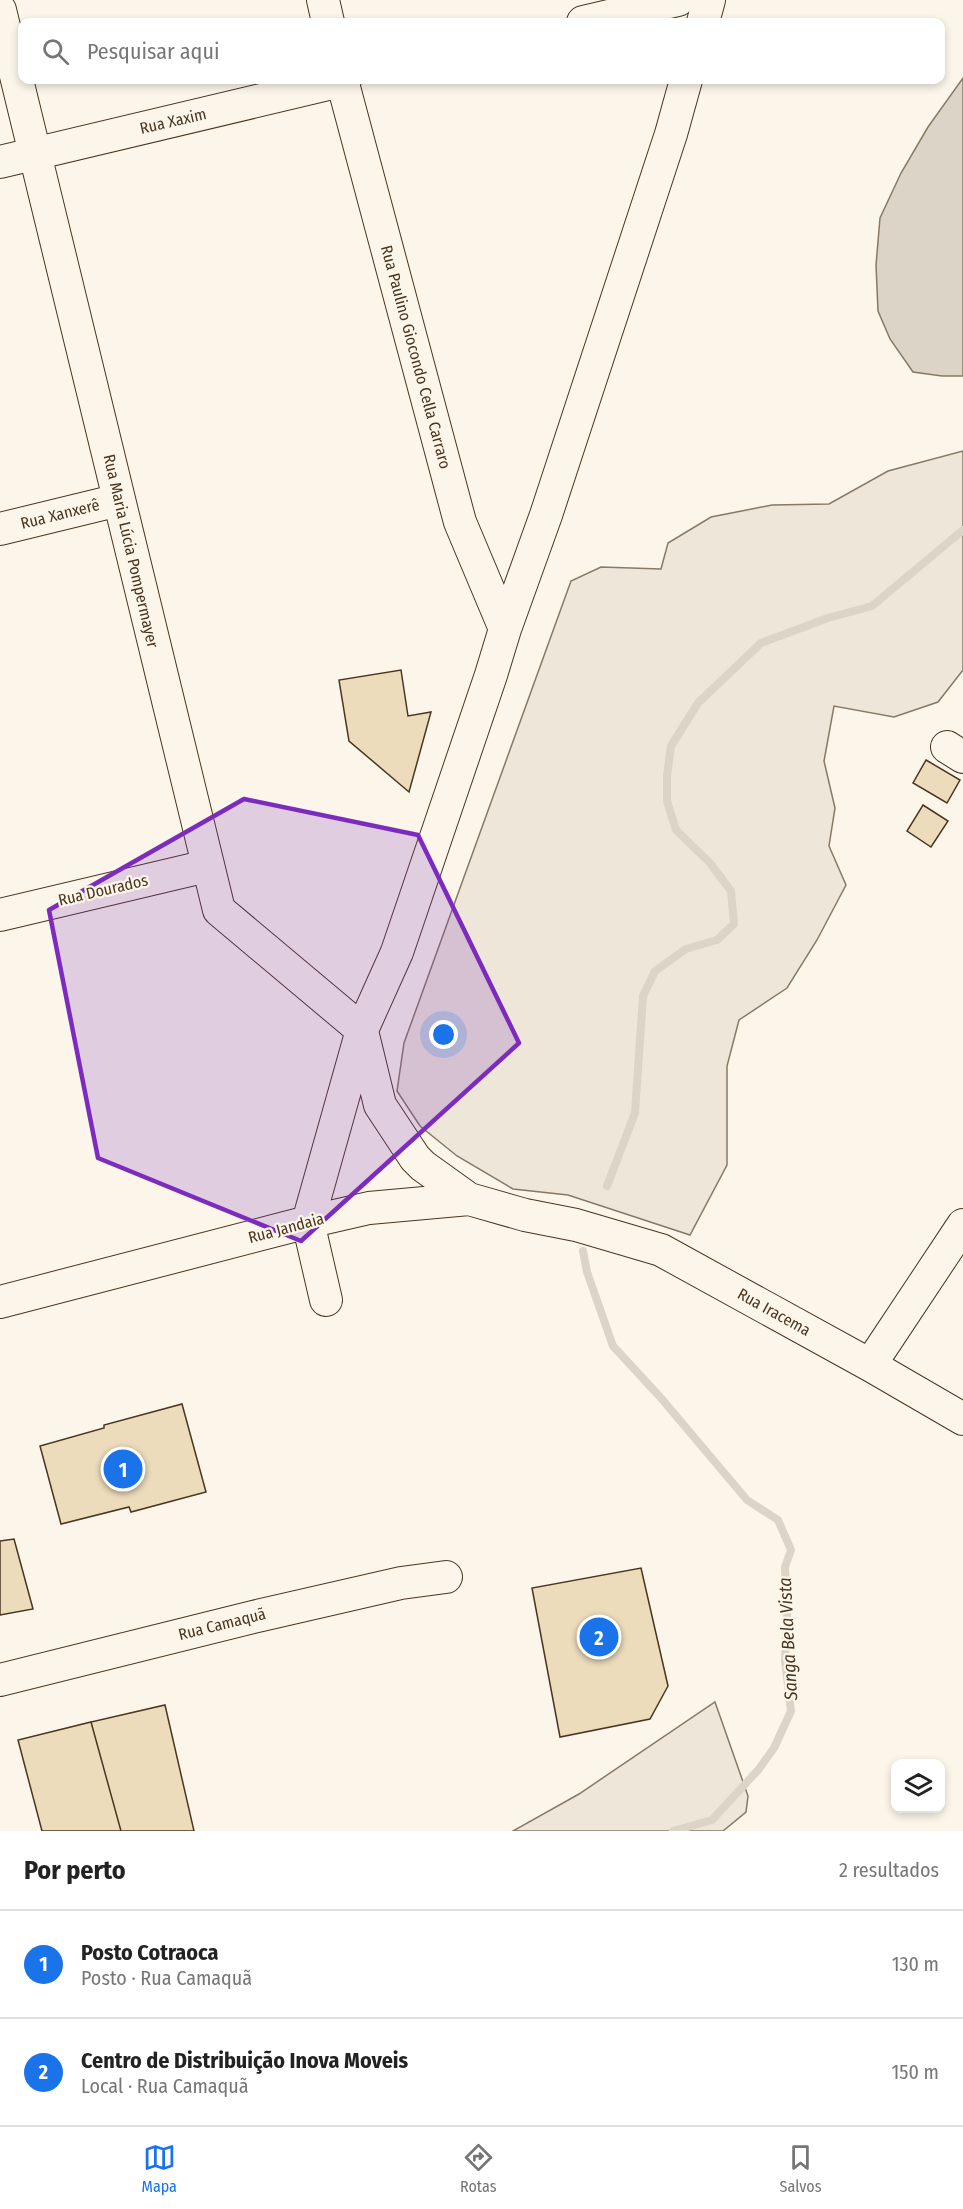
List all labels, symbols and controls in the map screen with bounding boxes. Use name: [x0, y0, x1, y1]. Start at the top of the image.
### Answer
search box: [18, 18, 945, 84]
icon: search: [39, 35, 72, 68]
text: Pesquisar aqui: [87, 38, 219, 65]
street label: Rua Xaxim: [138, 104, 208, 138]
street label: Rua Paulino Giocondo Cella Carraro: [377, 243, 455, 471]
street label: Rua Maria Lúcia Pompermayer: [99, 452, 163, 650]
street label: Rua Xanxerê: [19, 495, 101, 533]
street label: Rua Dourados: [56, 870, 150, 910]
your location: [429, 1020, 458, 1049]
street label: Rua Jandaia: [246, 1209, 326, 1247]
street label: Rua Iracema: [734, 1284, 814, 1340]
pin: 1: [104, 1446, 142, 1492]
water label: Sanga Bela Vista: [774, 1577, 802, 1702]
street label: Rua Camaquã: [176, 1604, 268, 1644]
pin: 2: [580, 1614, 618, 1660]
map controls: [891, 1759, 945, 1813]
button: layers: [891, 1759, 945, 1813]
text: Por perto: [24, 1855, 126, 1886]
text: 2 resultados: [839, 1858, 939, 1882]
text: Posto Cotraoca: [81, 1939, 218, 1966]
text: 1: [39, 1952, 48, 1976]
text: 130 m: [892, 1952, 939, 1976]
text: Posto · Rua Camaquã: [81, 1966, 252, 1990]
text: Centro de Distribuição Inova Moveis: [81, 2047, 408, 2074]
text: 2: [39, 2060, 48, 2084]
text: 150 m: [892, 2060, 939, 2084]
text: Local · Rua Camaquã: [81, 2074, 249, 2098]
tab: Mapa: [142, 2141, 177, 2196]
tab: Rotas: [460, 2141, 497, 2196]
tab: Salvos: [780, 2141, 822, 2196]

